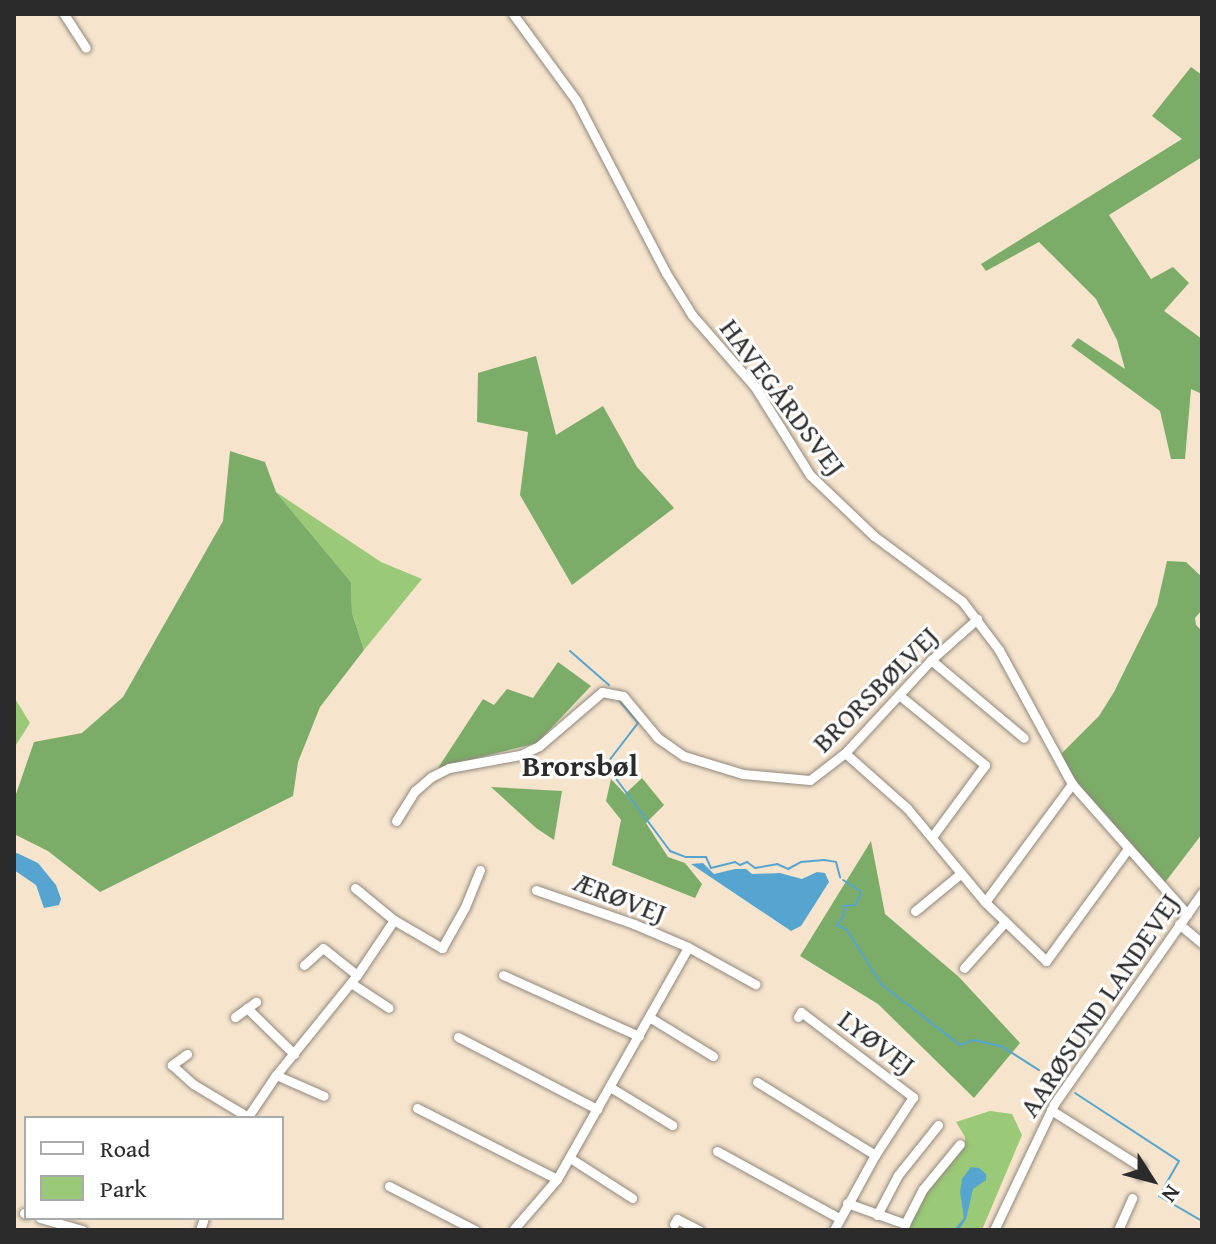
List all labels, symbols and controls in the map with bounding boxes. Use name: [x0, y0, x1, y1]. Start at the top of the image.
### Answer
street label: HAVEGÅRDSVEJ: [713, 312, 853, 482]
street label: BRORSBØLVEJ: [805, 619, 945, 759]
district label: Brorsbøl: [522, 747, 638, 783]
street label: ÆRØVEJ: [569, 864, 671, 930]
street label: AARØSUND LANDEVEJ: [1012, 887, 1186, 1123]
street label: LYØVEJ: [832, 1002, 922, 1082]
legend: [24, 1116, 284, 1220]
text: Road: [100, 1131, 150, 1166]
north arrow: [1112, 1140, 1192, 1220]
text: Park: [100, 1171, 146, 1206]
text: N: [1154, 1179, 1189, 1209]

